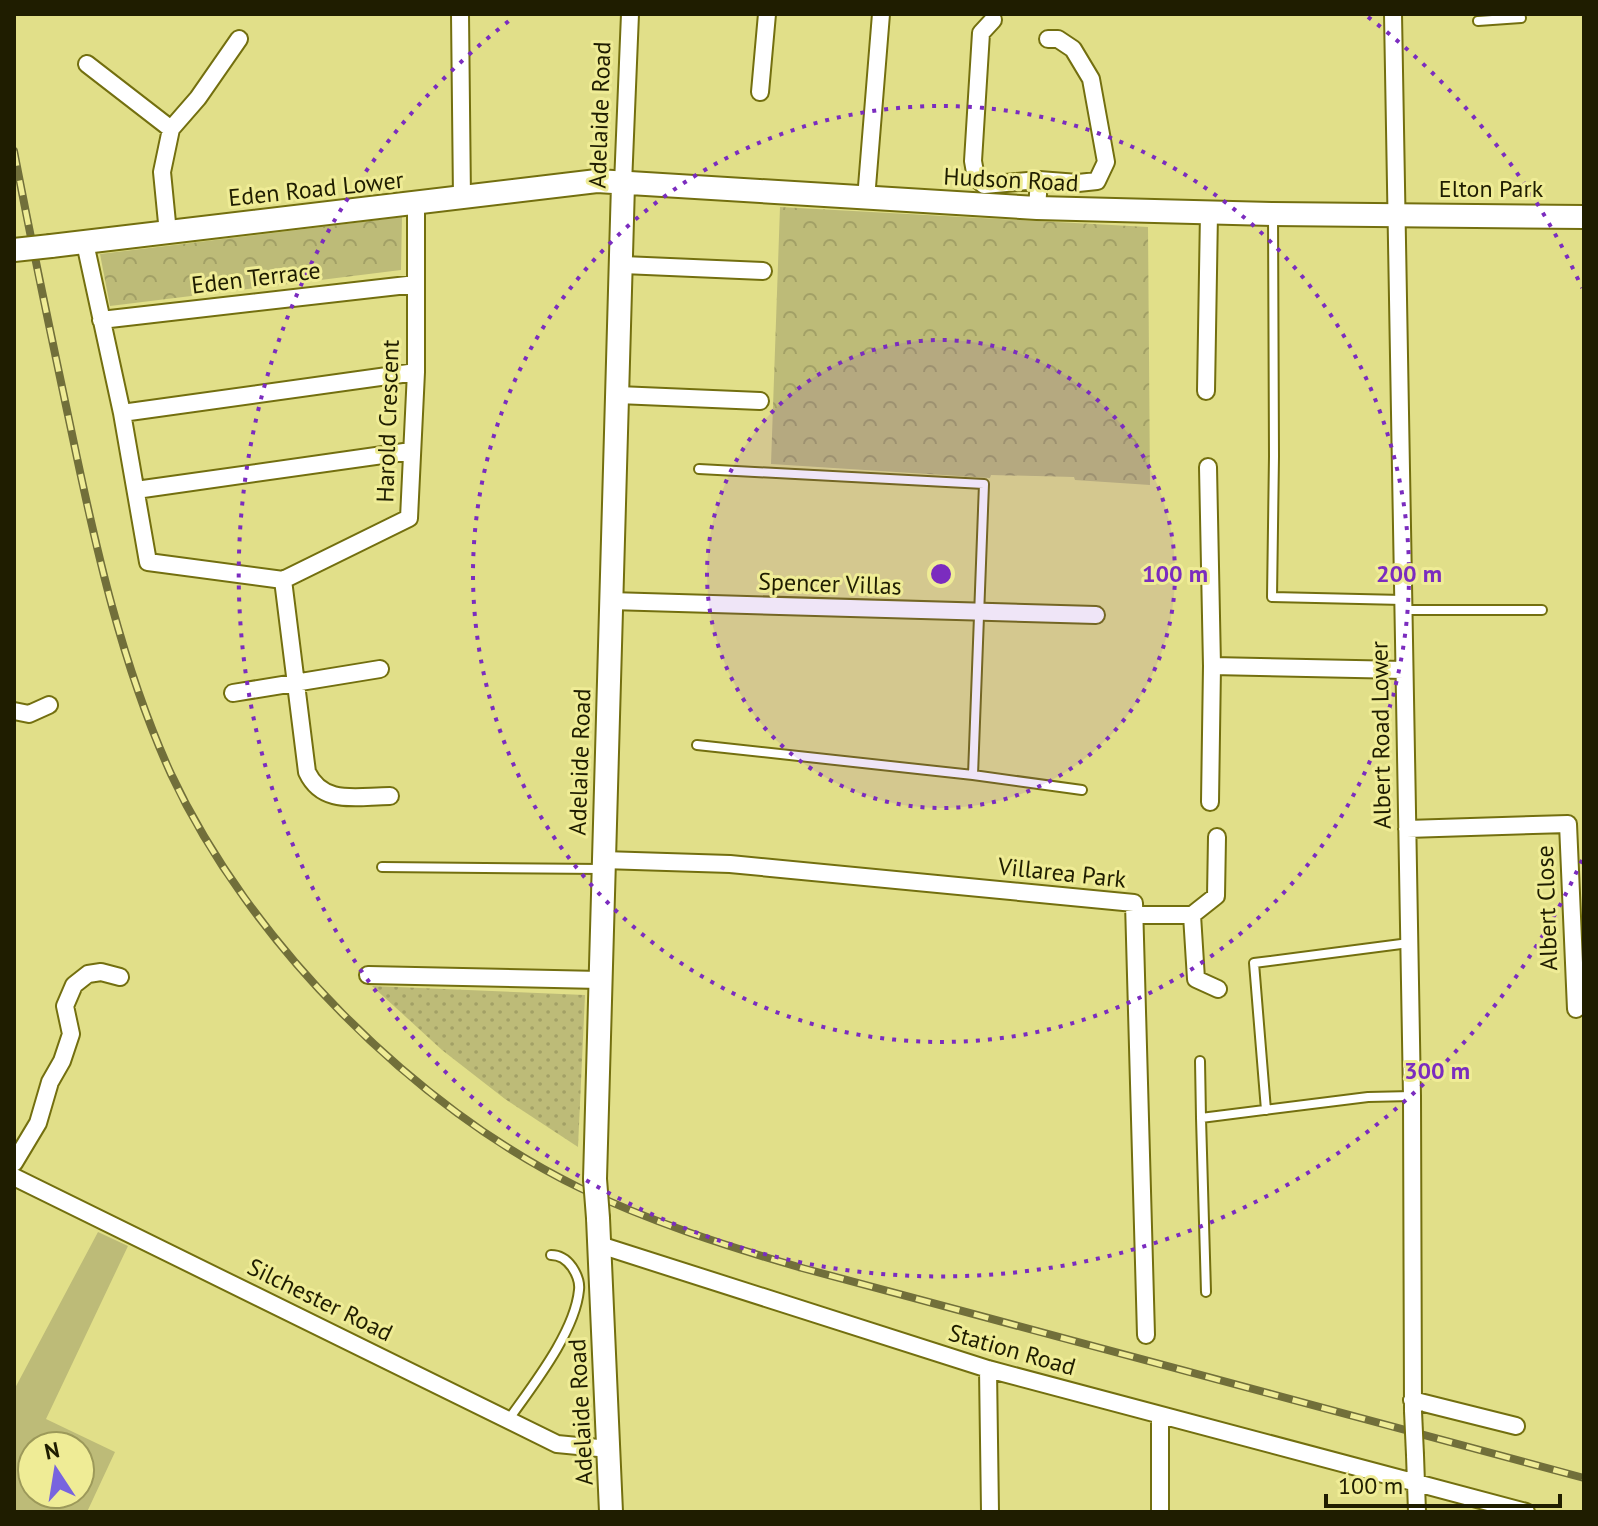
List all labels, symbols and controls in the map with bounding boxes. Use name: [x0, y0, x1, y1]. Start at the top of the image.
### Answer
street label: Adelaide Road: [581, 41, 618, 189]
street label: Hudson Road: [943, 160, 1079, 199]
street label: Eden Road Lower: [227, 164, 405, 213]
street label: Elton Park: [1439, 173, 1544, 204]
street label: Eden Terrace: [190, 254, 322, 301]
street label: Harold Crescent: [369, 339, 406, 503]
text: 100 m: [1142, 558, 1208, 589]
text: 200 m: [1376, 558, 1442, 589]
centre of rings: [927, 560, 955, 588]
street label: Spencer Villas: [758, 566, 902, 601]
street label: Albert Road Lower: [1363, 641, 1398, 829]
street label: Adelaide Road: [561, 688, 598, 836]
street label: Albert Close: [1529, 845, 1564, 971]
street label: Villarea Park: [995, 850, 1128, 895]
text: 300 m: [1404, 1055, 1470, 1086]
street label: Silchester Road: [242, 1251, 398, 1348]
street label: Station Road: [945, 1317, 1079, 1382]
street label: Adelaide Road: [561, 1338, 600, 1486]
north arrow: [16, 1430, 96, 1510]
text: N: [42, 1435, 62, 1466]
scale bar: [1326, 1458, 1560, 1508]
text: 100 m: [1338, 1470, 1403, 1501]

